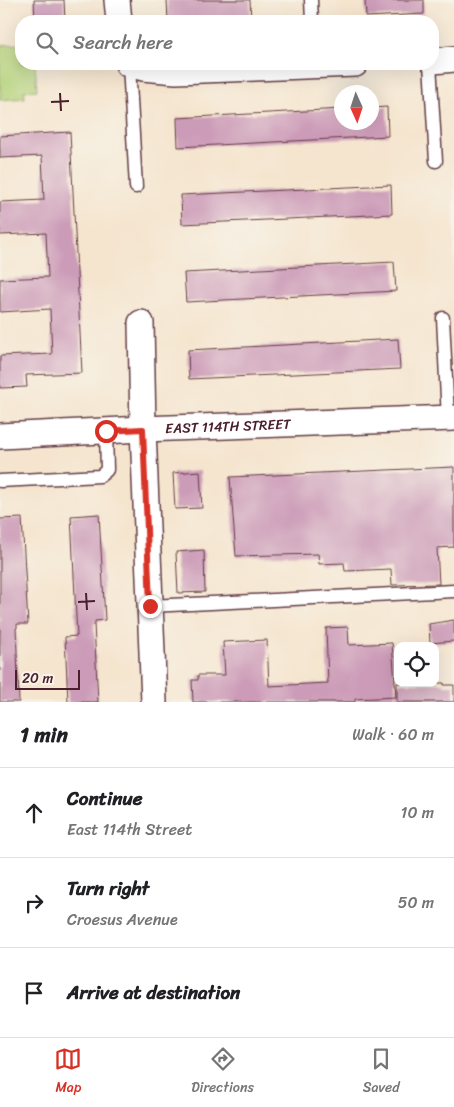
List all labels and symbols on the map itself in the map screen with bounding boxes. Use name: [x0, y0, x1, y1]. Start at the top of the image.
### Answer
north arrow: [334, 85, 379, 130]
street label: EAST 114TH STREET: [165, 411, 292, 441]
route start: [95, 420, 118, 443]
route end: [139, 595, 162, 618]
scale bar: [15, 667, 80, 690]

